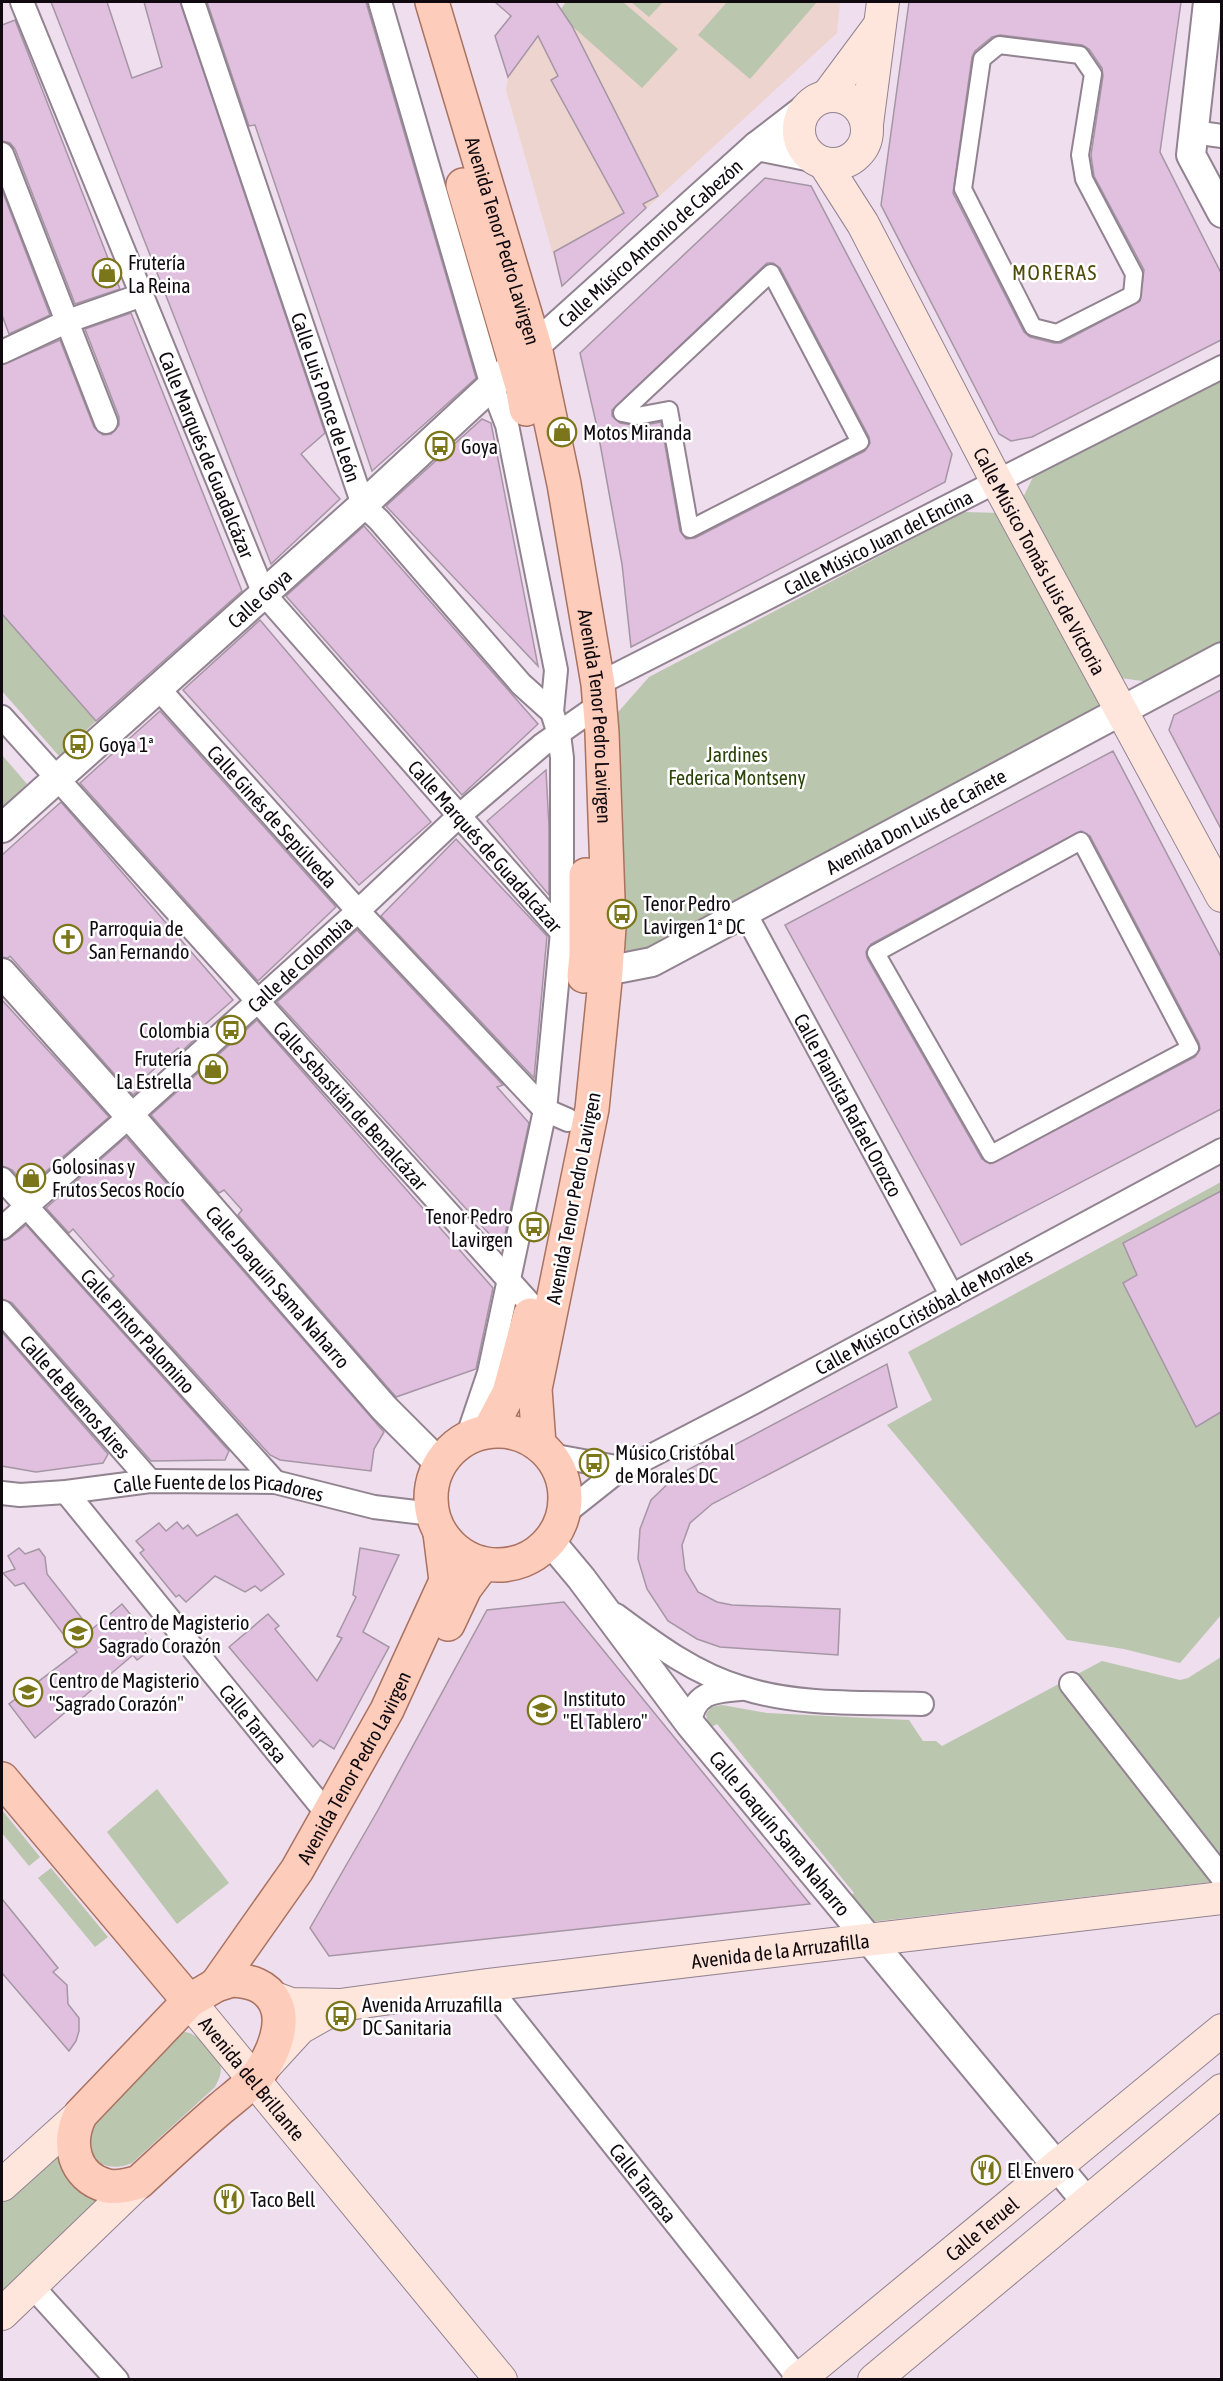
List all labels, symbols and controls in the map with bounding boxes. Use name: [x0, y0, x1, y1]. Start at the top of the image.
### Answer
street label: Avenida Tenor Pedro Lavirgen: [461, 134, 545, 347]
street label: Calle Músico Antonio de Cabezón: [553, 154, 747, 332]
place label: Frutería La Reina: [128, 251, 190, 297]
shop icon: Frutería La Reina: [91, 257, 123, 289]
district label: MORERAS: [1012, 260, 1098, 284]
street label: Calle Luis Ponce de León: [287, 309, 366, 485]
street label: Calle Marqués de Guadalcázar: [155, 348, 260, 562]
shop icon: Motos Miranda: [546, 416, 578, 448]
place label: Motos Miranda: [583, 421, 692, 444]
bus stop icon: Goya: [424, 430, 456, 462]
place label: Goya: [461, 435, 498, 458]
street label: Calle Músico Tomás Luis de Victoria: [969, 443, 1111, 679]
street label: Calle Músico Juan del Encina: [780, 484, 976, 599]
street label: Calle Goya: [222, 563, 296, 632]
street label: Avenida Tenor Pedro Lavirgen: [574, 607, 617, 824]
bus stop icon: Goya 1ª: [62, 728, 94, 760]
place label: Goya 1ª: [99, 733, 153, 756]
street label: Calle Ginés de Sepúlveda: [203, 740, 343, 892]
park label: Jardines Federica Montseny: [668, 743, 806, 789]
street label: Calle Marqués de Guadalcázar: [404, 755, 568, 937]
street label: Avenida Don Luis de Cañete: [822, 763, 1010, 878]
place label: Tenor Pedro Lavirgen 1ª DC: [643, 892, 745, 938]
bus stop icon: Tenor Pedro Lavirgen 1ª DC: [606, 898, 638, 930]
street label: Calle de Colombia: [242, 911, 356, 1017]
place label: Parroquia de San Fernando: [89, 917, 189, 963]
church icon: Parroquia de San Fernando: [52, 923, 84, 955]
street label: Calle Pianista Rafael Orozco: [790, 1009, 908, 1200]
bus stop icon: Colombia: [215, 1014, 247, 1046]
street label: Calle Sebastián de Benalcázar: [269, 1016, 434, 1195]
place label: Colombia: [139, 1019, 210, 1042]
place label: Frutería La Estrella: [116, 1047, 192, 1093]
shop icon: Frutería La Estrella: [197, 1053, 229, 1085]
street label: Avenida Tenor Pedro Lavirgen: [541, 1090, 605, 1306]
place label: Golosinas y Frutos Secos Rocío: [52, 1155, 185, 1201]
shop icon: Golosinas y Frutos Secos Rocío: [15, 1162, 47, 1194]
street label: Calle Joaquín Sama Naharro: [202, 1201, 355, 1372]
place label: Tenor Pedro Lavirgen: [425, 1205, 513, 1251]
bus stop icon: Tenor Pedro Lavirgen: [518, 1211, 550, 1243]
street label: Calle Músico Cristóbal de Morales: [811, 1243, 1036, 1379]
street label: Calle Pintor Palomino: [77, 1264, 200, 1397]
street label: Calle de Buenos Aires: [16, 1330, 136, 1462]
place label: Músico Cristóbal de Morales DC: [615, 1441, 736, 1487]
bus stop icon: Músico Cristóbal de Morales DC: [578, 1447, 610, 1479]
street label: Calle Fuente de los Picadores: [112, 1469, 326, 1505]
place label: Centro de Magisterio Sagrado Corazón: [99, 1611, 249, 1657]
school or university icon: Centro de Magisterio Sagrado Corazón: [62, 1617, 94, 1649]
street label: Avenida Tenor Pedro Lavirgen: [292, 1667, 415, 1867]
place label: Centro de Magisterio "Sagrado Corazón": [49, 1669, 199, 1715]
school or university icon: Centro de Magisterio "Sagrado Corazón": [12, 1676, 44, 1708]
street label: Calle Tarrasa: [215, 1679, 292, 1767]
place label: Instituto "El Tablero": [563, 1687, 647, 1733]
school or university icon: Instituto "El Tablero": [526, 1694, 558, 1726]
street label: Calle Joaquín Sama Naharro: [705, 1746, 856, 1920]
street label: Avenida de la Arruzafilla: [690, 1928, 871, 1972]
place label: Avenida Arruzafilla DC Sanitaria: [362, 1993, 503, 2039]
bus stop icon: Avenida Arruzafilla DC Sanitaria: [325, 2000, 357, 2032]
street label: Avenida del Brillante: [195, 2012, 310, 2145]
street label: Calle Tarrasa: [605, 2138, 682, 2227]
restaurant icon: El Envero: [970, 2154, 1002, 2186]
place label: El Envero: [1007, 2159, 1074, 2182]
restaurant icon: Taco Bell: [213, 2183, 245, 2215]
place label: Taco Bell: [250, 2188, 316, 2211]
street label: Calle Teruel: [941, 2191, 1023, 2265]

